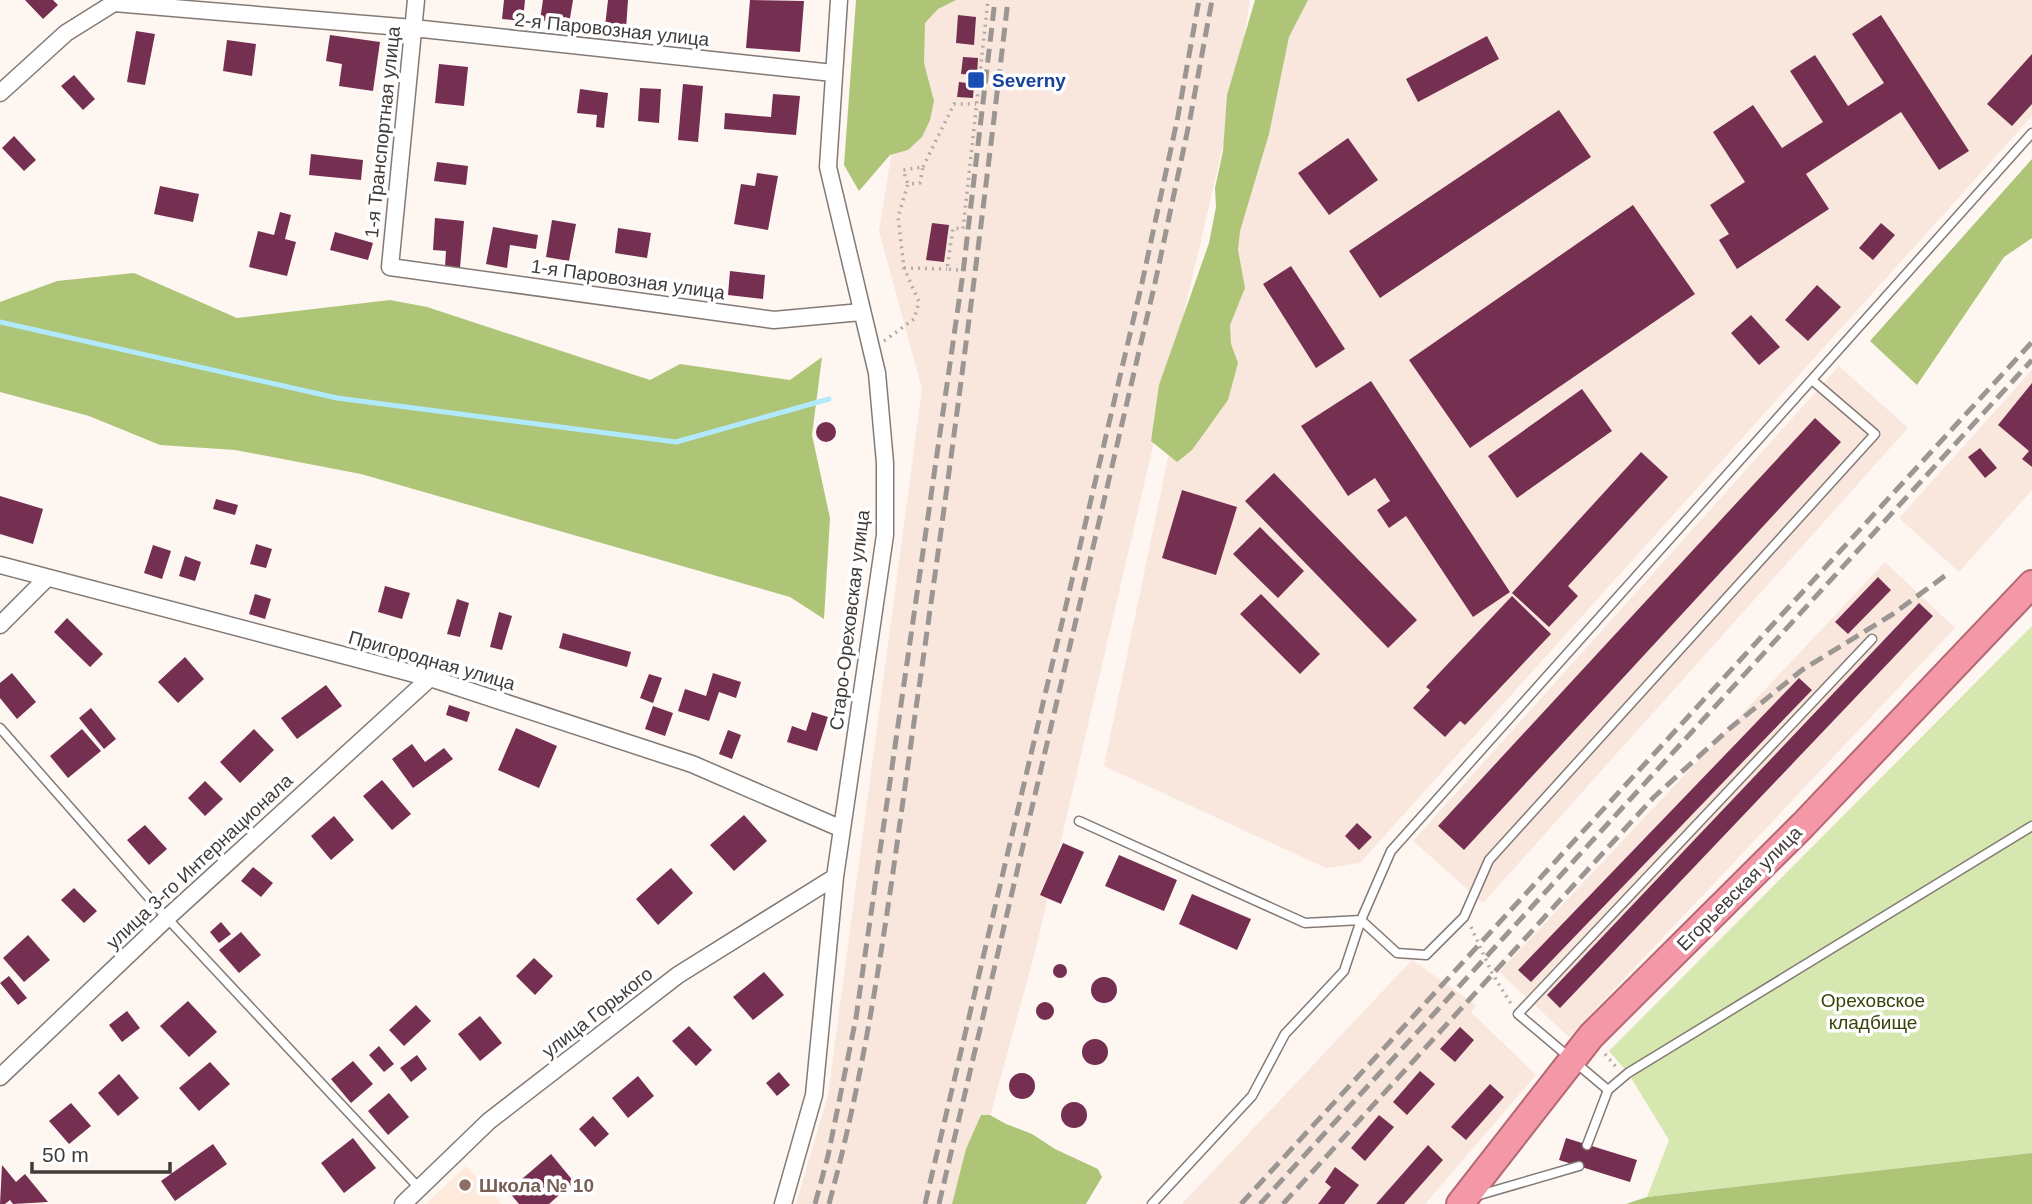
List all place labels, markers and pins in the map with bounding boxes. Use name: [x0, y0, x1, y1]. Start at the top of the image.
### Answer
marker: Severny: [966, 70, 986, 90]
place label: Severny: [992, 70, 1066, 91]
place label: Школа № 10: [479, 1175, 594, 1196]
marker: Школа № 10: [457, 1177, 473, 1193]

